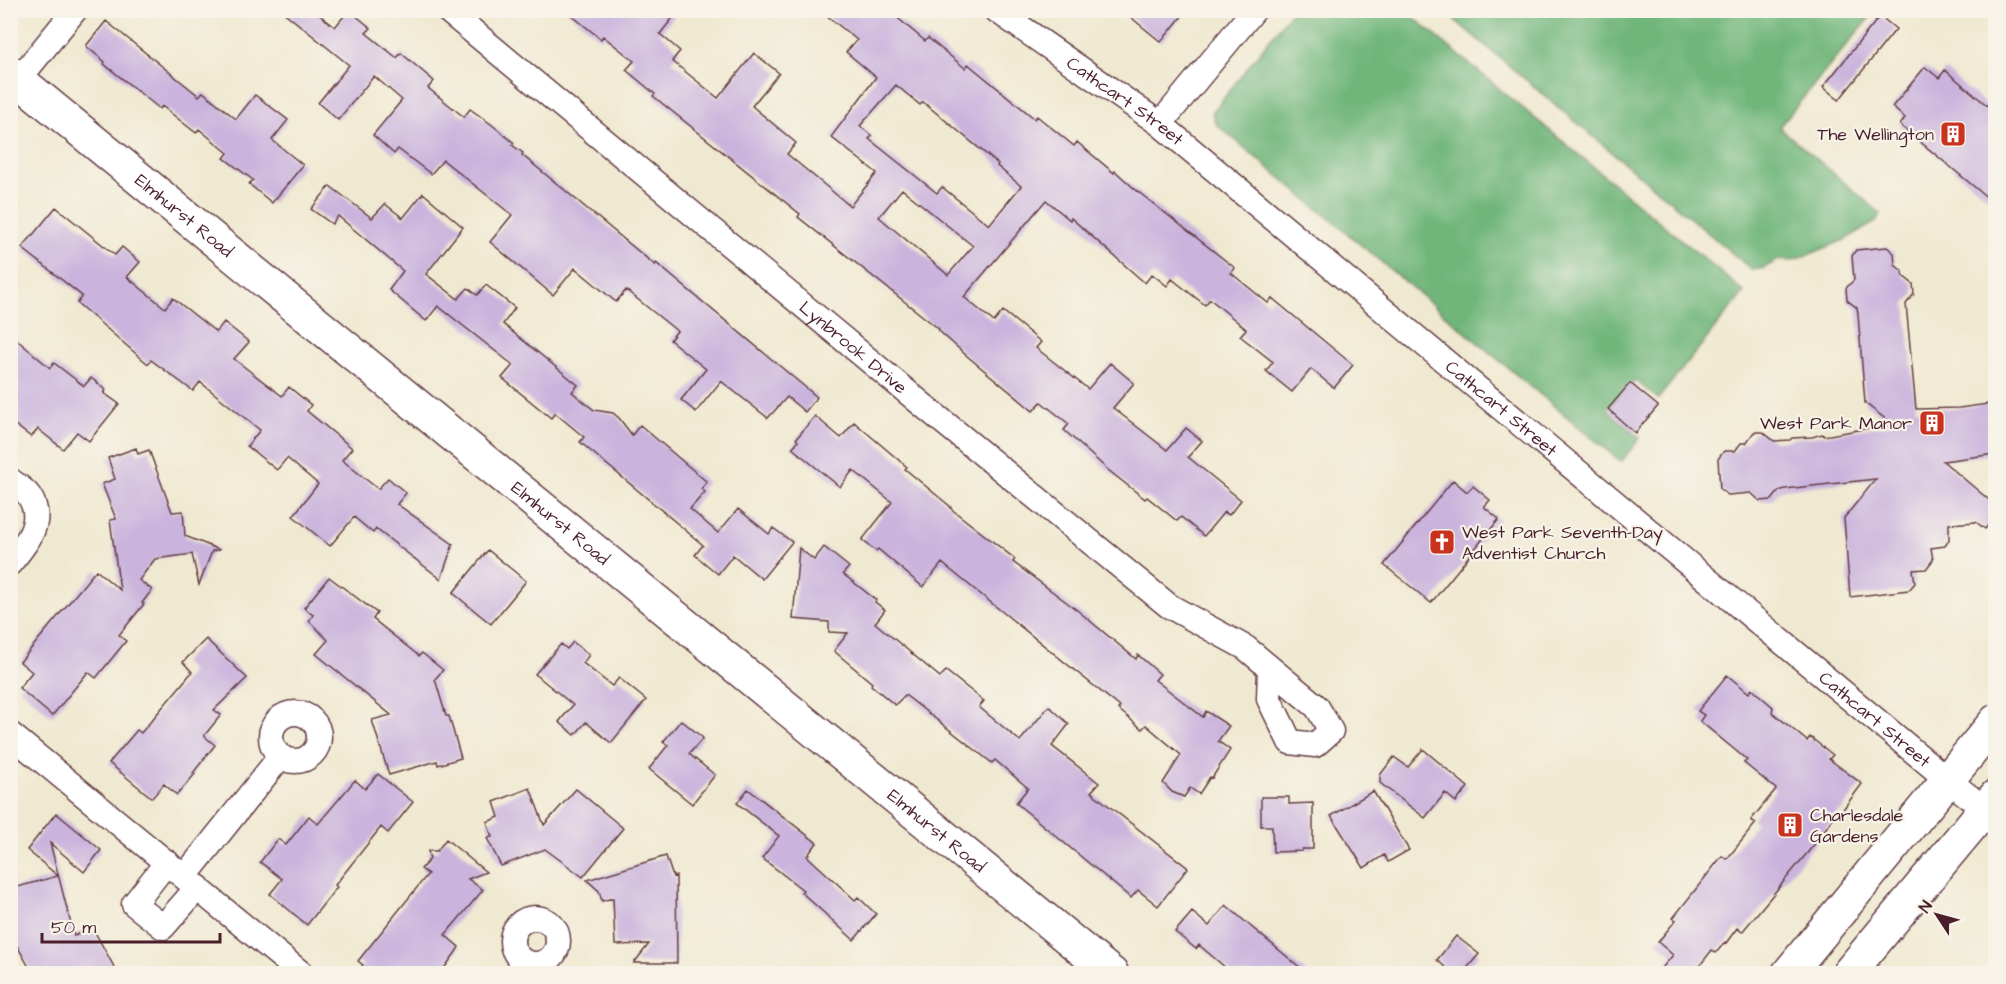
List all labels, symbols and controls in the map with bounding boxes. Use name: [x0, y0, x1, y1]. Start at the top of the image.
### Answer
street label: Cathcart Street: [1061, 51, 1189, 152]
building icon: The Wellington: [1938, 119, 1968, 149]
place label: The Wellington: [1817, 122, 1934, 148]
street label: Elmhurst Road: [129, 168, 238, 264]
street label: Lynbrook Drive: [794, 295, 912, 400]
street label: Cathcart Street: [1440, 355, 1563, 463]
building icon: West Park Manor: [1917, 408, 1947, 438]
place label: West Park Manor: [1760, 411, 1912, 436]
street label: Elmhurst Road: [506, 476, 615, 571]
place label: West Park Seventh-Day Adventist Church: [1462, 520, 1663, 566]
church icon: West Park Seventh-Day Adventist Church: [1427, 527, 1457, 557]
street label: Cathcart Street: [1813, 666, 1936, 774]
street label: Elmhurst Road: [882, 783, 991, 879]
place label: Charlesdale Gardens: [1810, 803, 1904, 849]
building icon: Charlesdale Gardens: [1775, 810, 1805, 840]
north arrow: [1907, 885, 1967, 945]
text: N: [1914, 896, 1938, 917]
scale bar: [42, 906, 220, 944]
text: 50 m: [51, 915, 96, 940]

